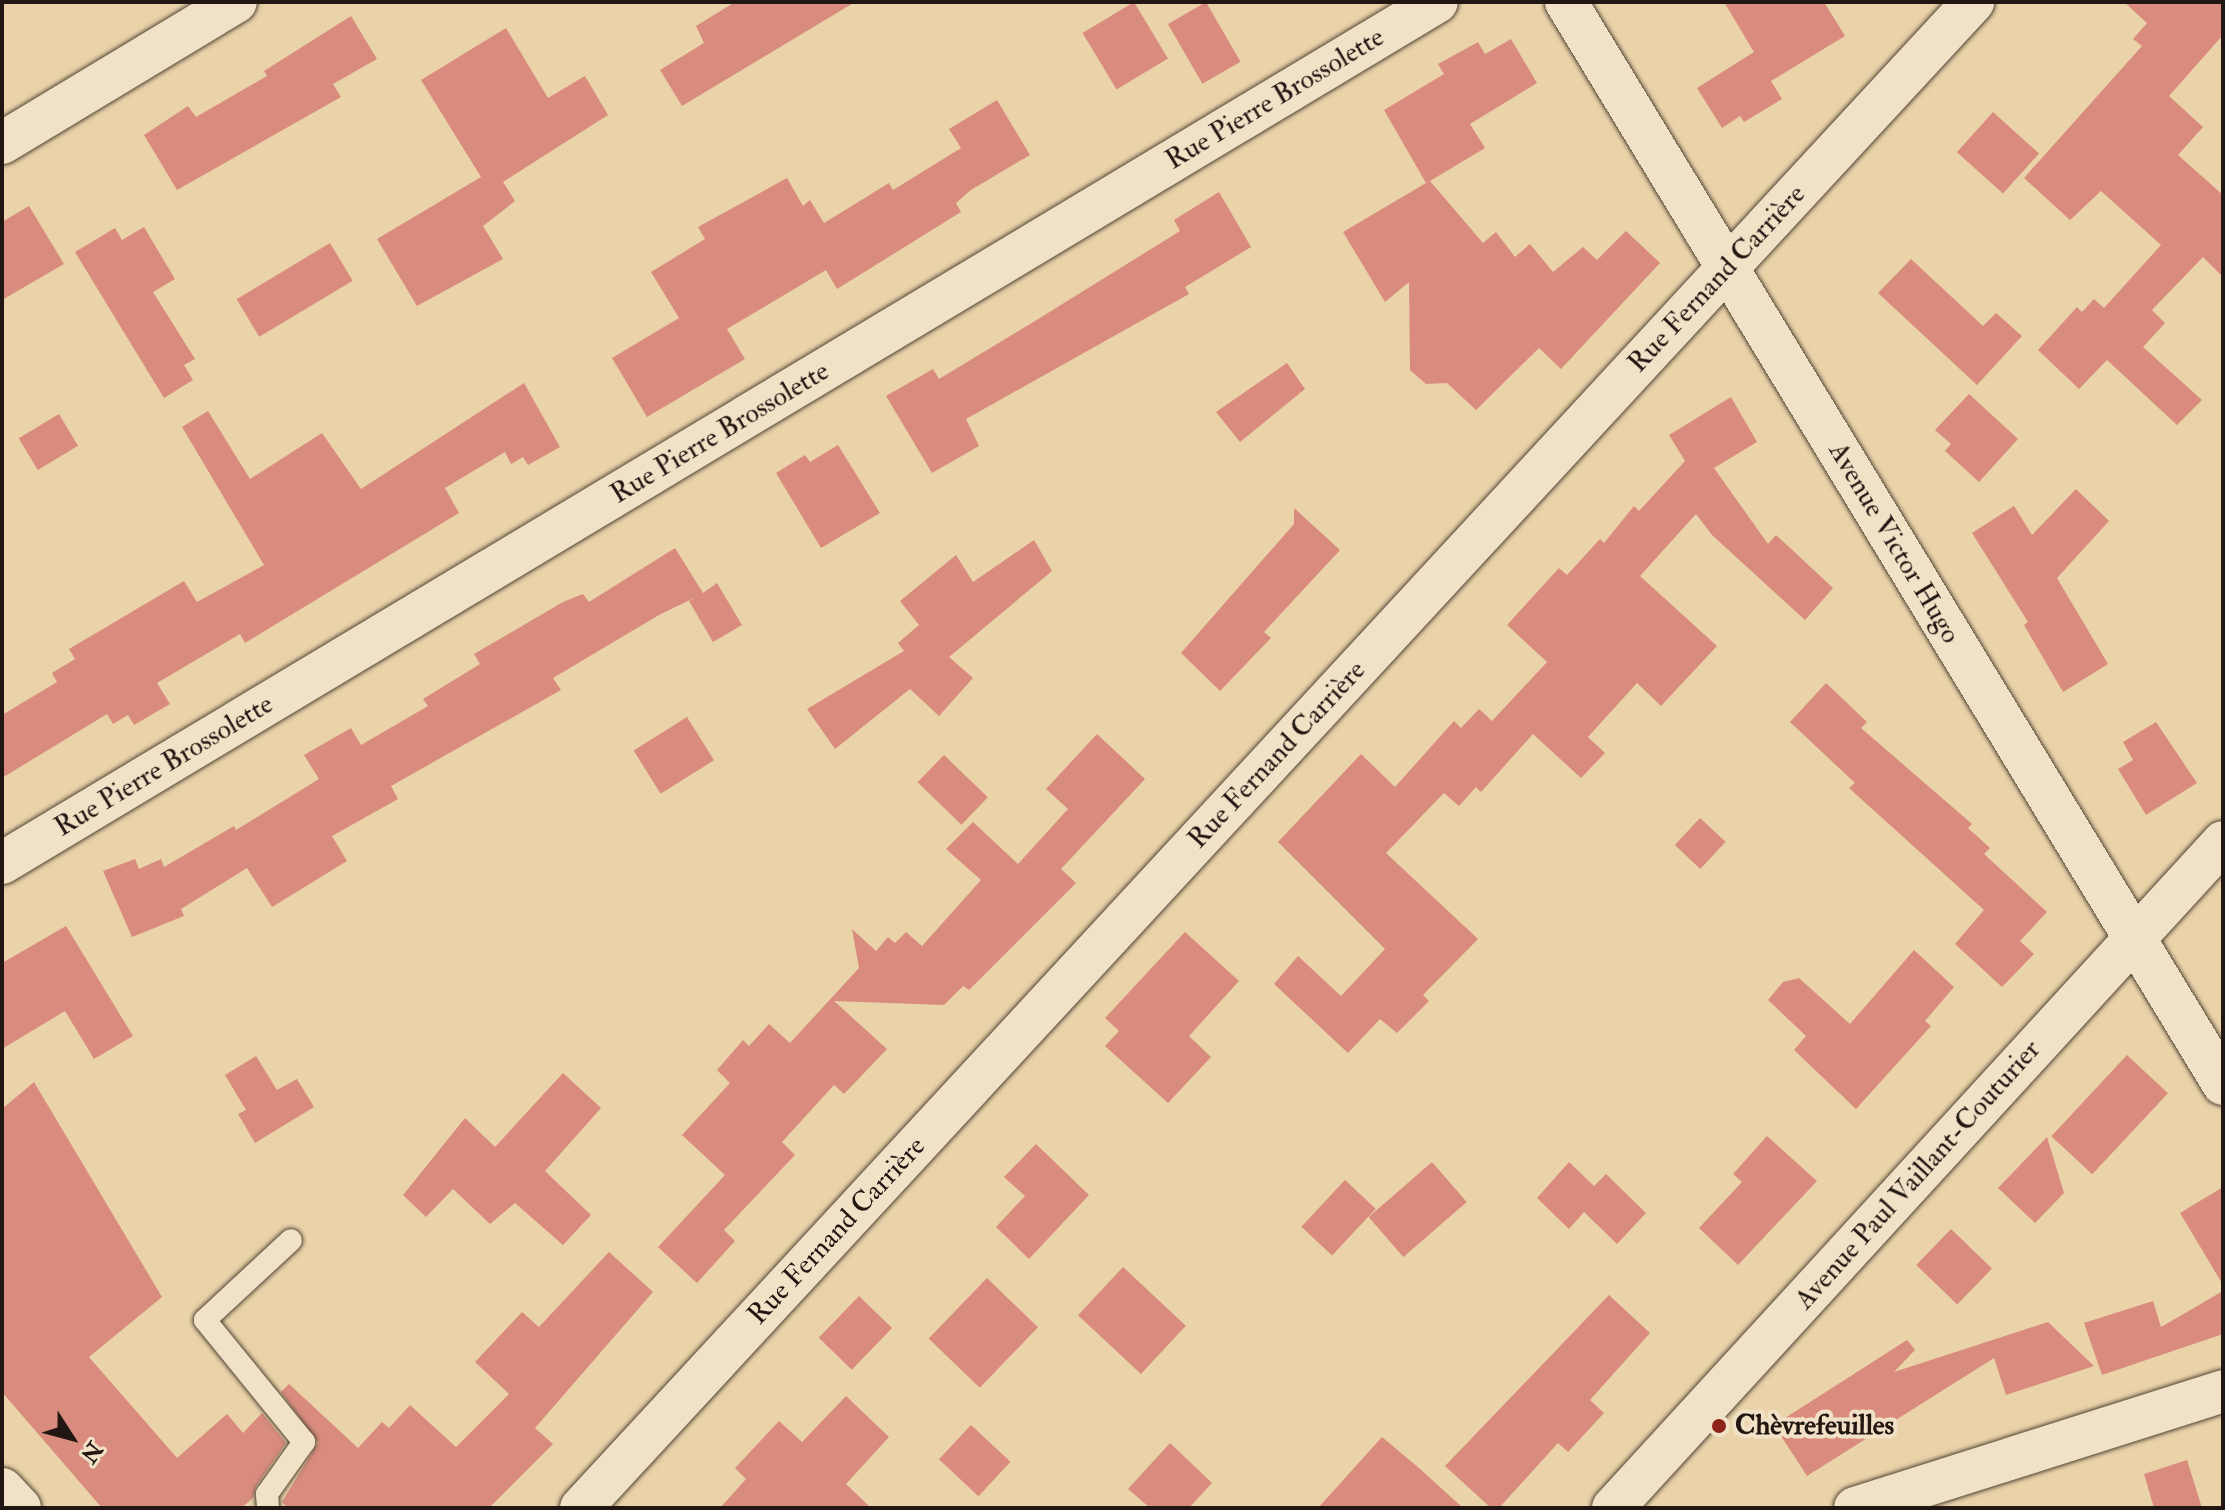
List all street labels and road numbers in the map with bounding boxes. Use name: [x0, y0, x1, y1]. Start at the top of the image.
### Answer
street label: Rue Pierre Brossolette: [1160, 21, 1390, 177]
street label: Rue Fernand Carrière: [1621, 178, 1813, 380]
street label: Rue Pierre Brossolette: [605, 355, 835, 511]
street label: Avenue Victor Hugo: [1821, 436, 1967, 650]
street label: Rue Fernand Carrière: [1181, 654, 1373, 856]
street label: Rue Pierre Brossolette: [49, 688, 279, 844]
street label: Avenue Paul Vaillant-Couturier: [1788, 1033, 2048, 1317]
street label: Rue Fernand Carrière: [741, 1130, 933, 1332]

